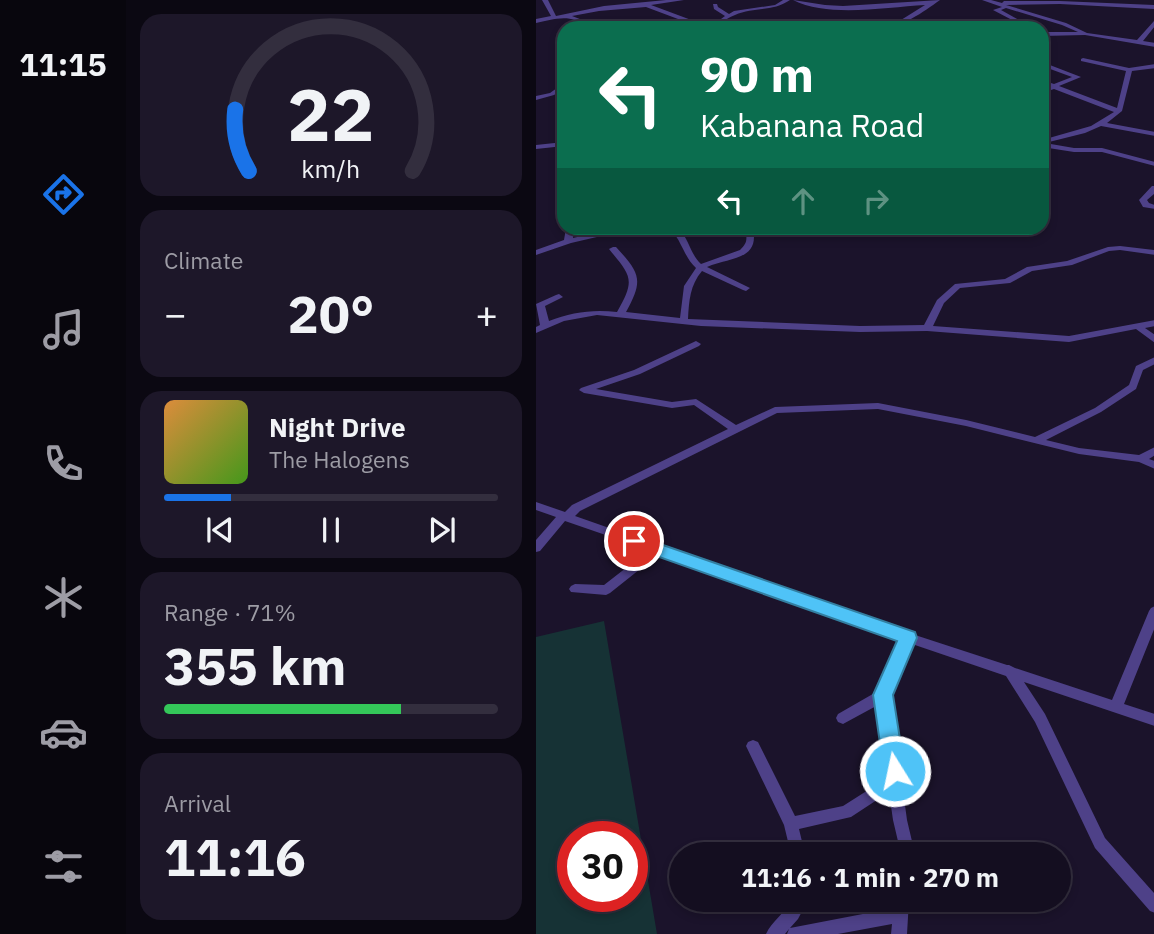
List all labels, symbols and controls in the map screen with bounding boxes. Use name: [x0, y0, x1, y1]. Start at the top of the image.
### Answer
text: 90 m: [700, 42, 814, 105]
text: 11:15: [19, 43, 107, 85]
icon: left: [585, 49, 676, 140]
text: 22: [287, 66, 375, 161]
text: Kabanana Road: [700, 104, 924, 146]
text: km/h: [302, 152, 360, 185]
icon: directions: [39, 170, 88, 219]
icon: left: [711, 182, 749, 220]
icon: ahead: [784, 182, 822, 220]
icon: right: [857, 182, 895, 220]
text: Climate: [164, 245, 243, 275]
text: 20°: [288, 280, 374, 347]
text: −: [164, 289, 187, 338]
text: +: [475, 289, 498, 338]
icon: music: [39, 305, 88, 354]
text: Night Drive: [269, 410, 406, 444]
icon: phone: [39, 439, 88, 488]
text: The Halogens: [269, 444, 410, 474]
icon: previous: [201, 511, 239, 549]
icon: pause: [312, 511, 350, 549]
icon: next: [423, 511, 461, 549]
pin: [604, 511, 664, 571]
icon: arrive: [615, 522, 653, 560]
icon: climate: [39, 573, 88, 622]
text: Range · 71%: [164, 597, 296, 627]
text: 355 km: [164, 632, 346, 699]
icon: car: [39, 708, 88, 757]
position arrow: [858, 734, 932, 808]
text: Arrival: [164, 788, 231, 818]
speed limit sign: 30: [557, 821, 648, 912]
text: 11:16: [164, 823, 306, 890]
icon: filters: [39, 842, 88, 891]
text: 11:16 · 1 min · 270 m: [741, 860, 999, 894]

